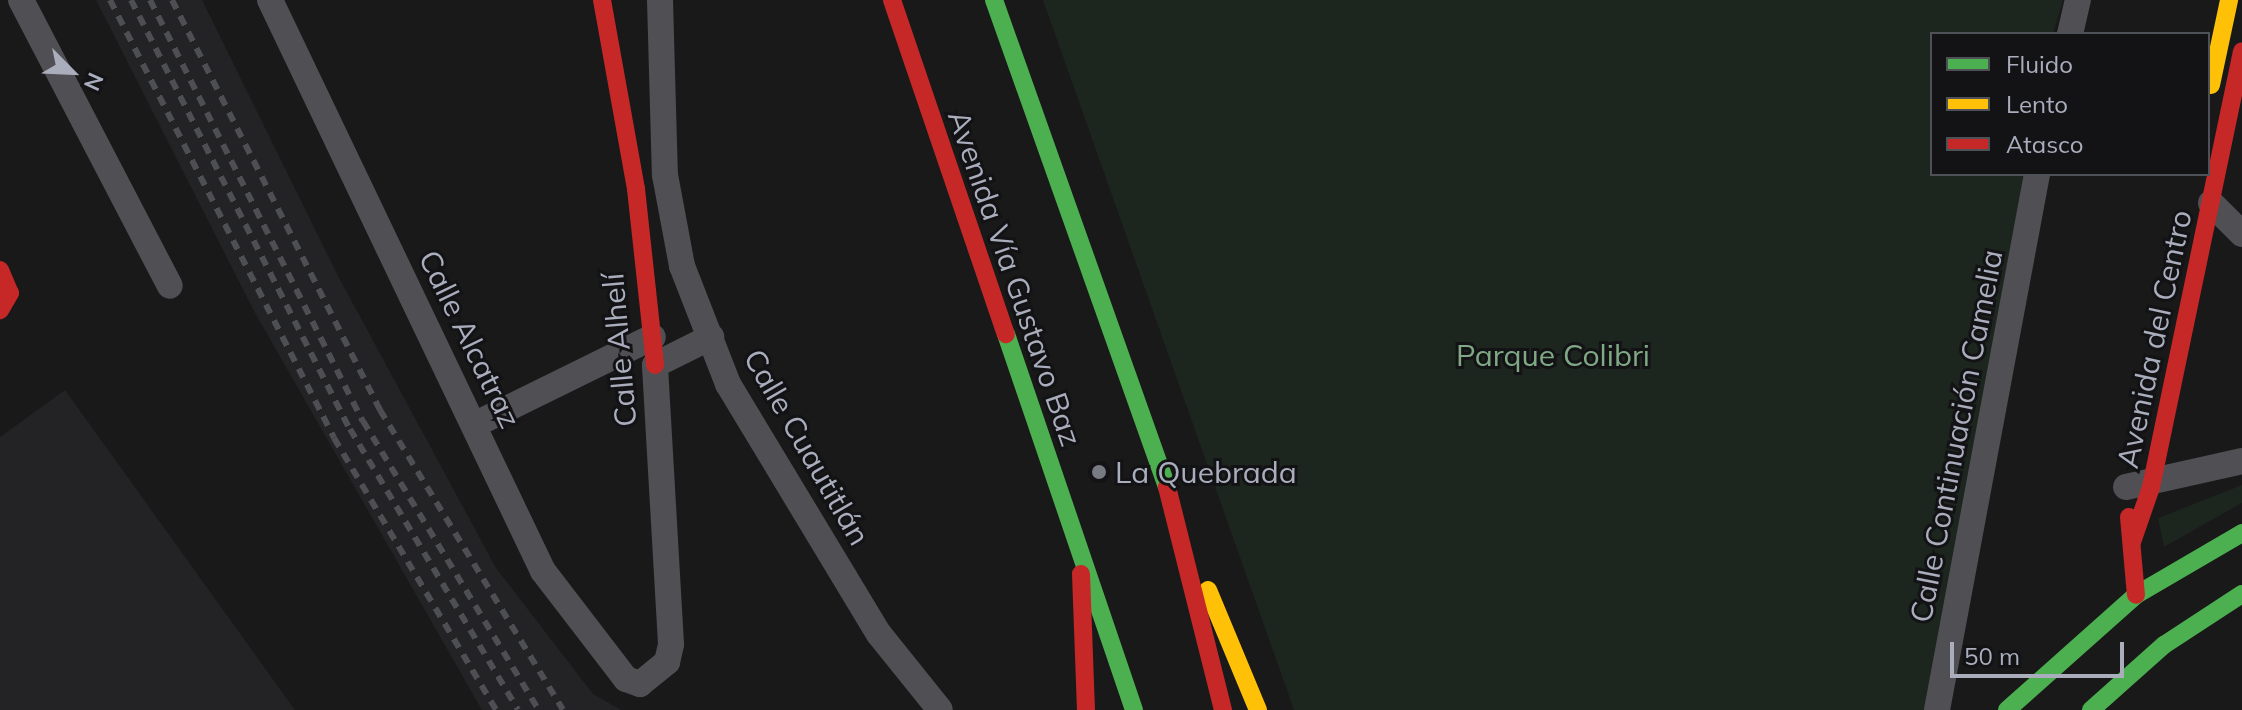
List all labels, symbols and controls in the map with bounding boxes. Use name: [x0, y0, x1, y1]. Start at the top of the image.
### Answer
north arrow: [32, 32, 112, 112]
legend: [1930, 32, 2210, 176]
text: Fluido: [2006, 49, 2073, 79]
text: N: [78, 68, 110, 95]
text: Lento: [2006, 89, 2068, 119]
street label: Avenida Vía Gustavo Baz: [941, 105, 1089, 451]
text: Atasco: [2006, 129, 2083, 159]
street label: Avenida del Centro: [2109, 207, 2199, 471]
street label: Calle Alcatraz: [411, 244, 529, 434]
street label: Calle Continuación Camelia: [1902, 247, 2010, 625]
street label: Calle Alhelí: [594, 272, 644, 428]
park label: Parque Colibri: [1456, 337, 1650, 373]
street label: Calle Cuautitlán: [736, 343, 878, 551]
place label: La Quebrada: [1115, 454, 1297, 490]
marker: La Quebrada: [1090, 463, 1108, 481]
scale bar: [1954, 626, 2128, 676]
text: 50 m: [1964, 641, 2020, 671]

